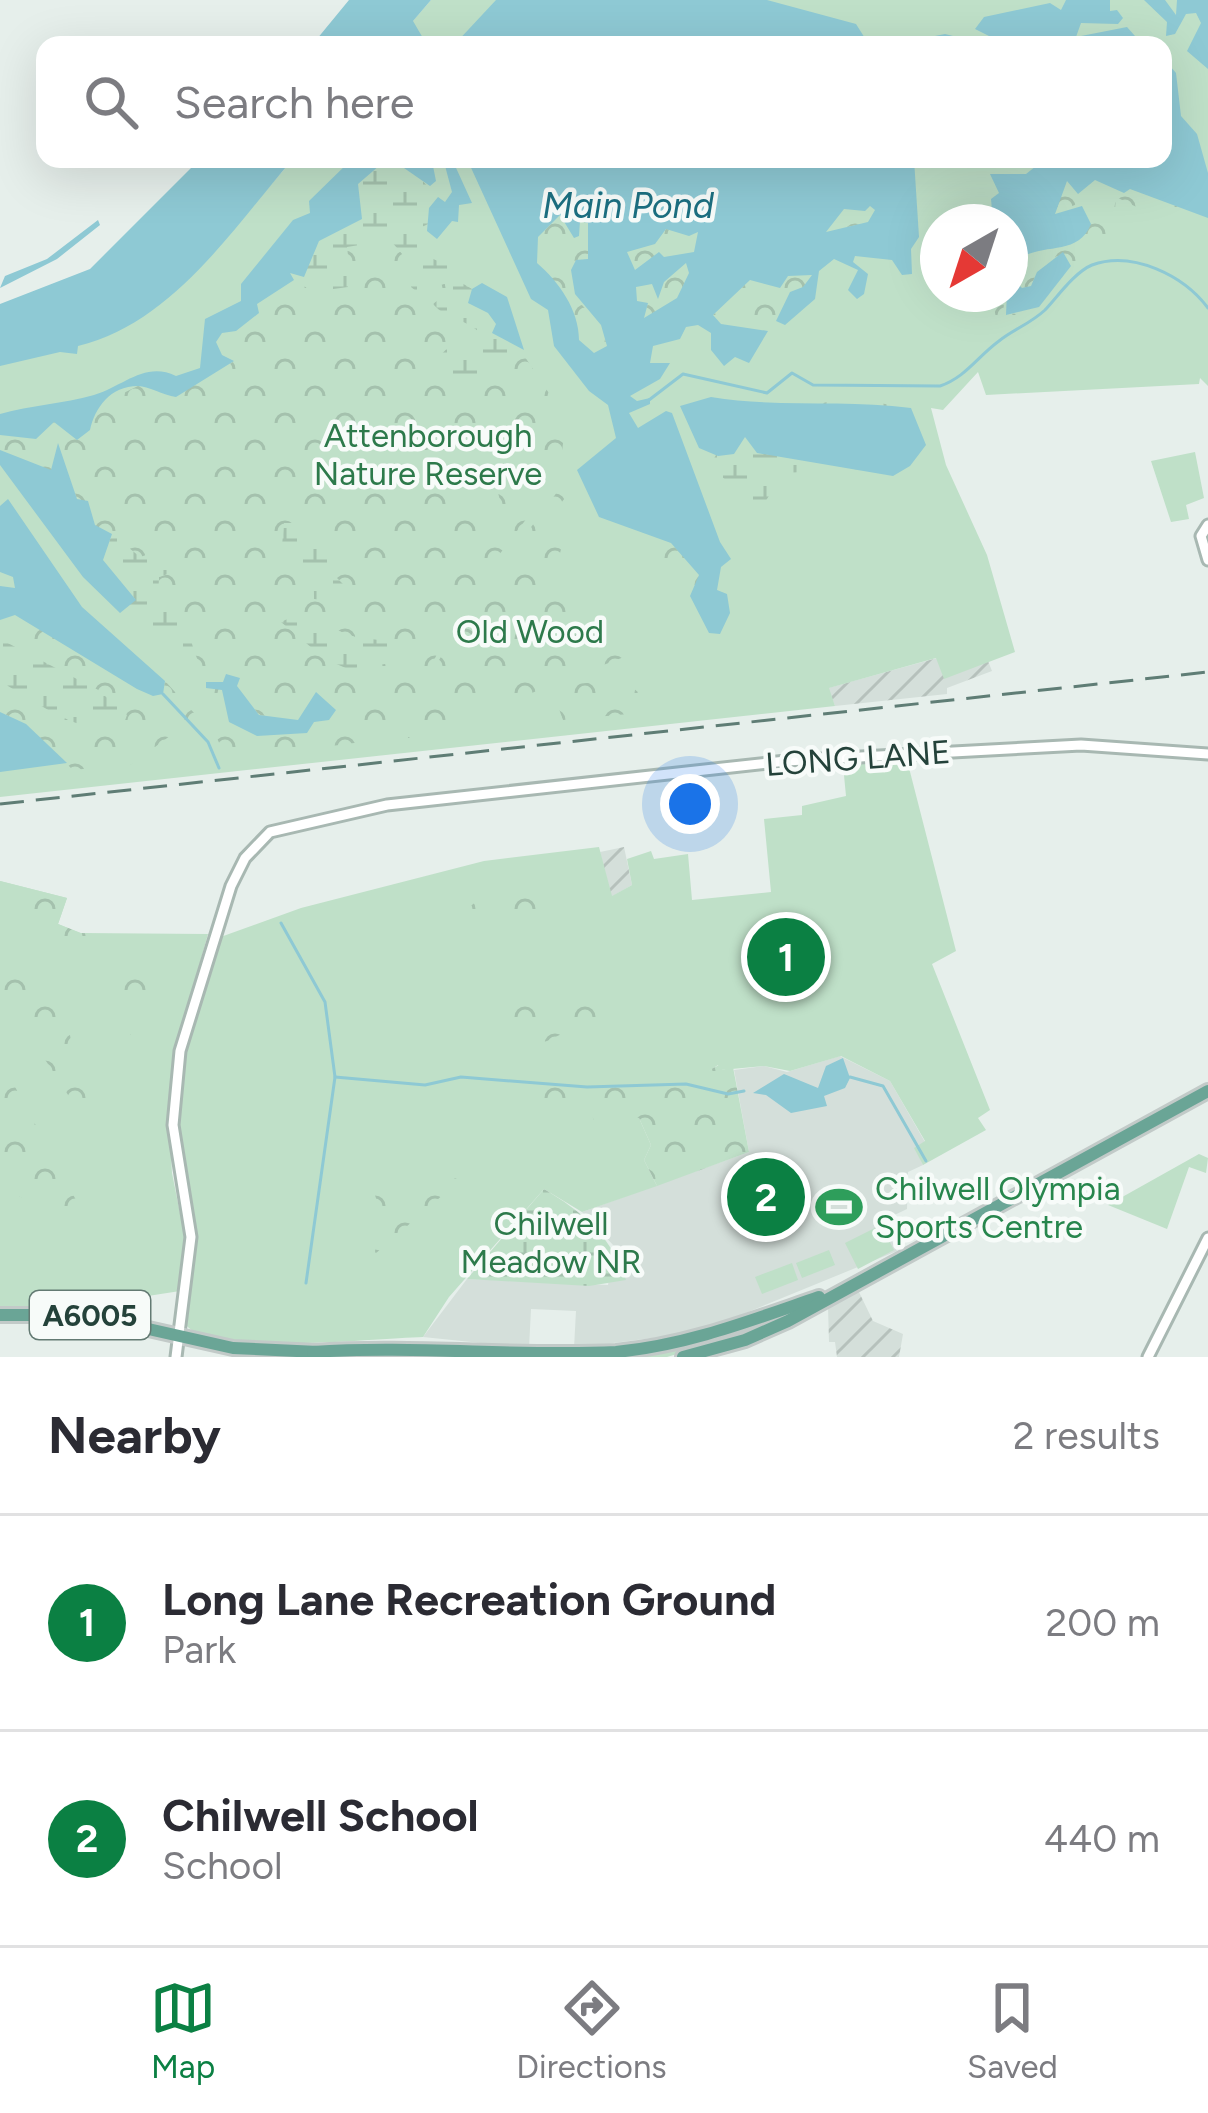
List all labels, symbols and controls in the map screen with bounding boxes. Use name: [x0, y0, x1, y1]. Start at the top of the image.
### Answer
search box: [36, 36, 1172, 168]
icon: search: [78, 69, 144, 135]
text: Search here: [174, 75, 414, 129]
water label: Main Pond: [542, 184, 715, 227]
north arrow: [920, 204, 1028, 312]
park label: Attenborough Nature Reserve: [314, 416, 542, 493]
park label: Old Wood: [456, 612, 604, 651]
street label: LONG LANE: [764, 732, 952, 784]
your location: [660, 774, 720, 834]
pin: 1: [747, 912, 825, 1002]
pin: 2: [727, 1152, 805, 1242]
place label: Chilwell Olympia Sports Centre: [875, 1169, 1121, 1246]
sports icon: Chilwell Olympia Sports Centre: [814, 1182, 864, 1232]
park label: Chilwell Meadow NR: [460, 1204, 642, 1281]
road number: A6005: [30, 1291, 150, 1339]
text: Nearby: [48, 1405, 221, 1466]
text: 2 results: [1013, 1412, 1160, 1459]
text: Long Lane Recreation Ground: [162, 1572, 776, 1626]
text: 1: [79, 1599, 95, 1646]
text: 200 m: [1045, 1599, 1160, 1646]
text: Park: [162, 1626, 236, 1673]
text: Chilwell School: [162, 1788, 479, 1842]
text: 2: [76, 1815, 98, 1862]
text: 440 m: [1044, 1815, 1160, 1862]
text: School: [162, 1842, 283, 1889]
tab: Map: [150, 1975, 216, 2086]
tab: Directions: [516, 1975, 667, 2086]
tab: Saved: [967, 1975, 1058, 2086]

